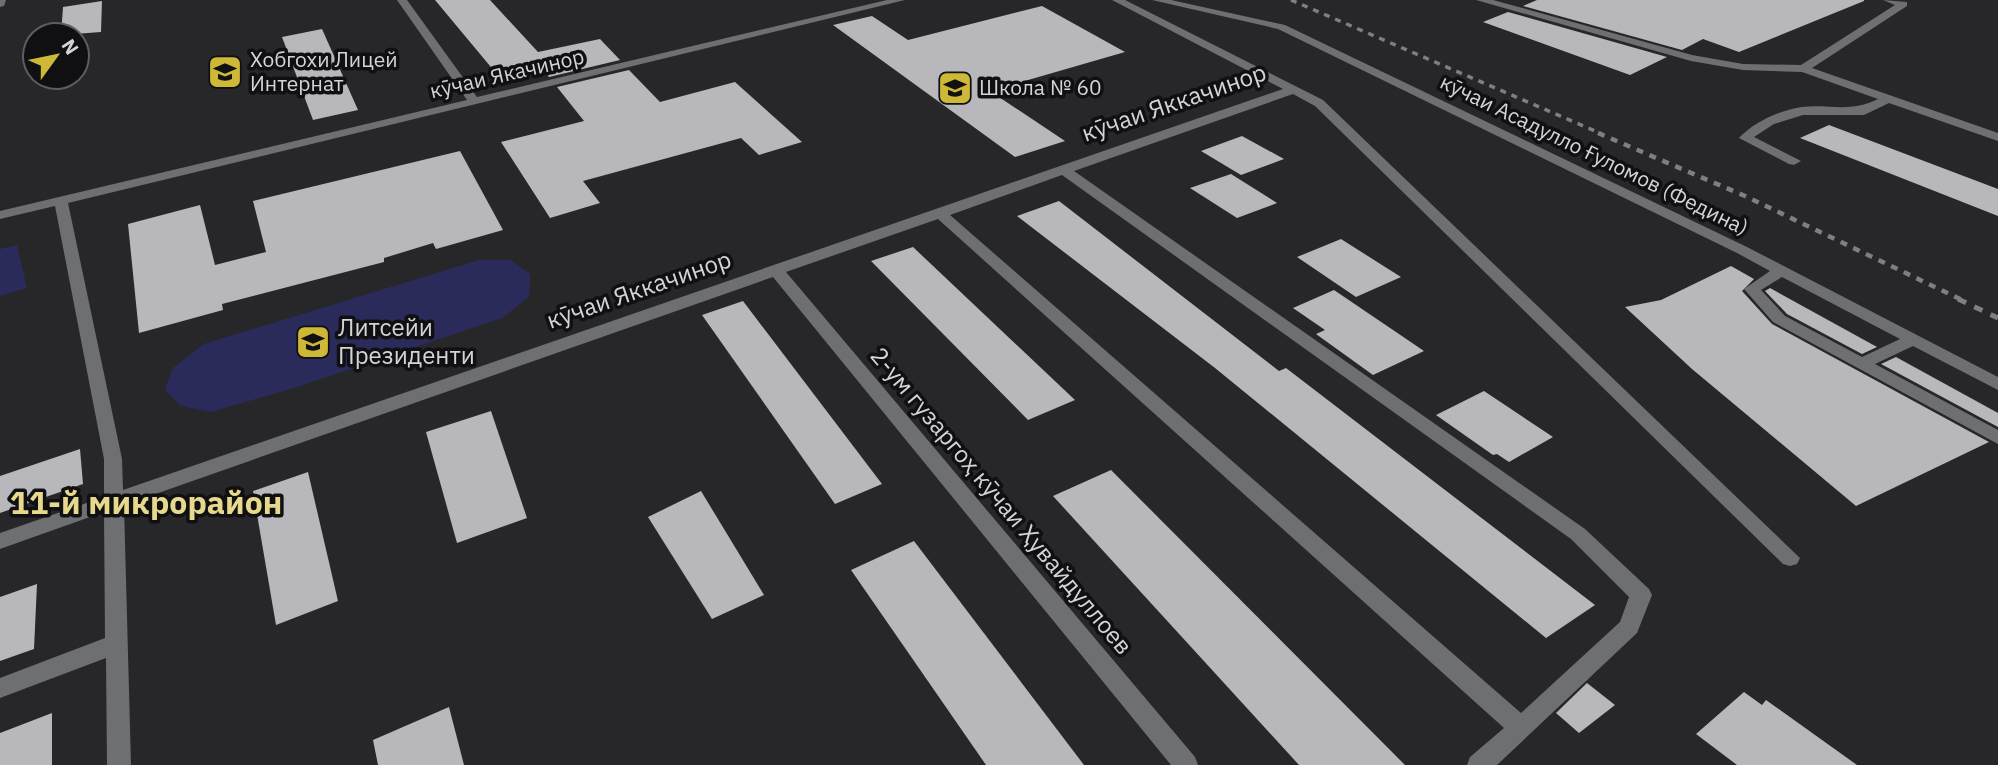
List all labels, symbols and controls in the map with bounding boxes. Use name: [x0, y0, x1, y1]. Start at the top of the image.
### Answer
north arrow: [21, 21, 91, 91]
text: N: [56, 34, 84, 59]
street label: кӯчаи Якачинор: [427, 42, 587, 104]
place label: Хобгохи Лицей Интернат: [250, 45, 398, 97]
school or university icon: Хобгохи Лицей Интернат: [206, 53, 244, 91]
street label: кӯчаи Яккачинор: [1077, 55, 1270, 149]
street label: кӯчаи Асадулло Ғуломов (Федина): [1436, 67, 1753, 241]
school or university icon: Школа № 60: [936, 69, 974, 107]
place label: Школа № 60: [979, 73, 1102, 101]
street label: кӯчаи Яккачинор: [542, 242, 735, 336]
place label: Литсейи Президенти: [338, 311, 475, 371]
school or university icon: Литсейи Президенти: [294, 323, 332, 361]
street label: 2-ум гузаргоҳ кӯчаи Ҳувайдуллоев: [864, 340, 1140, 661]
district label: 11-й микрорайон: [10, 481, 282, 523]

